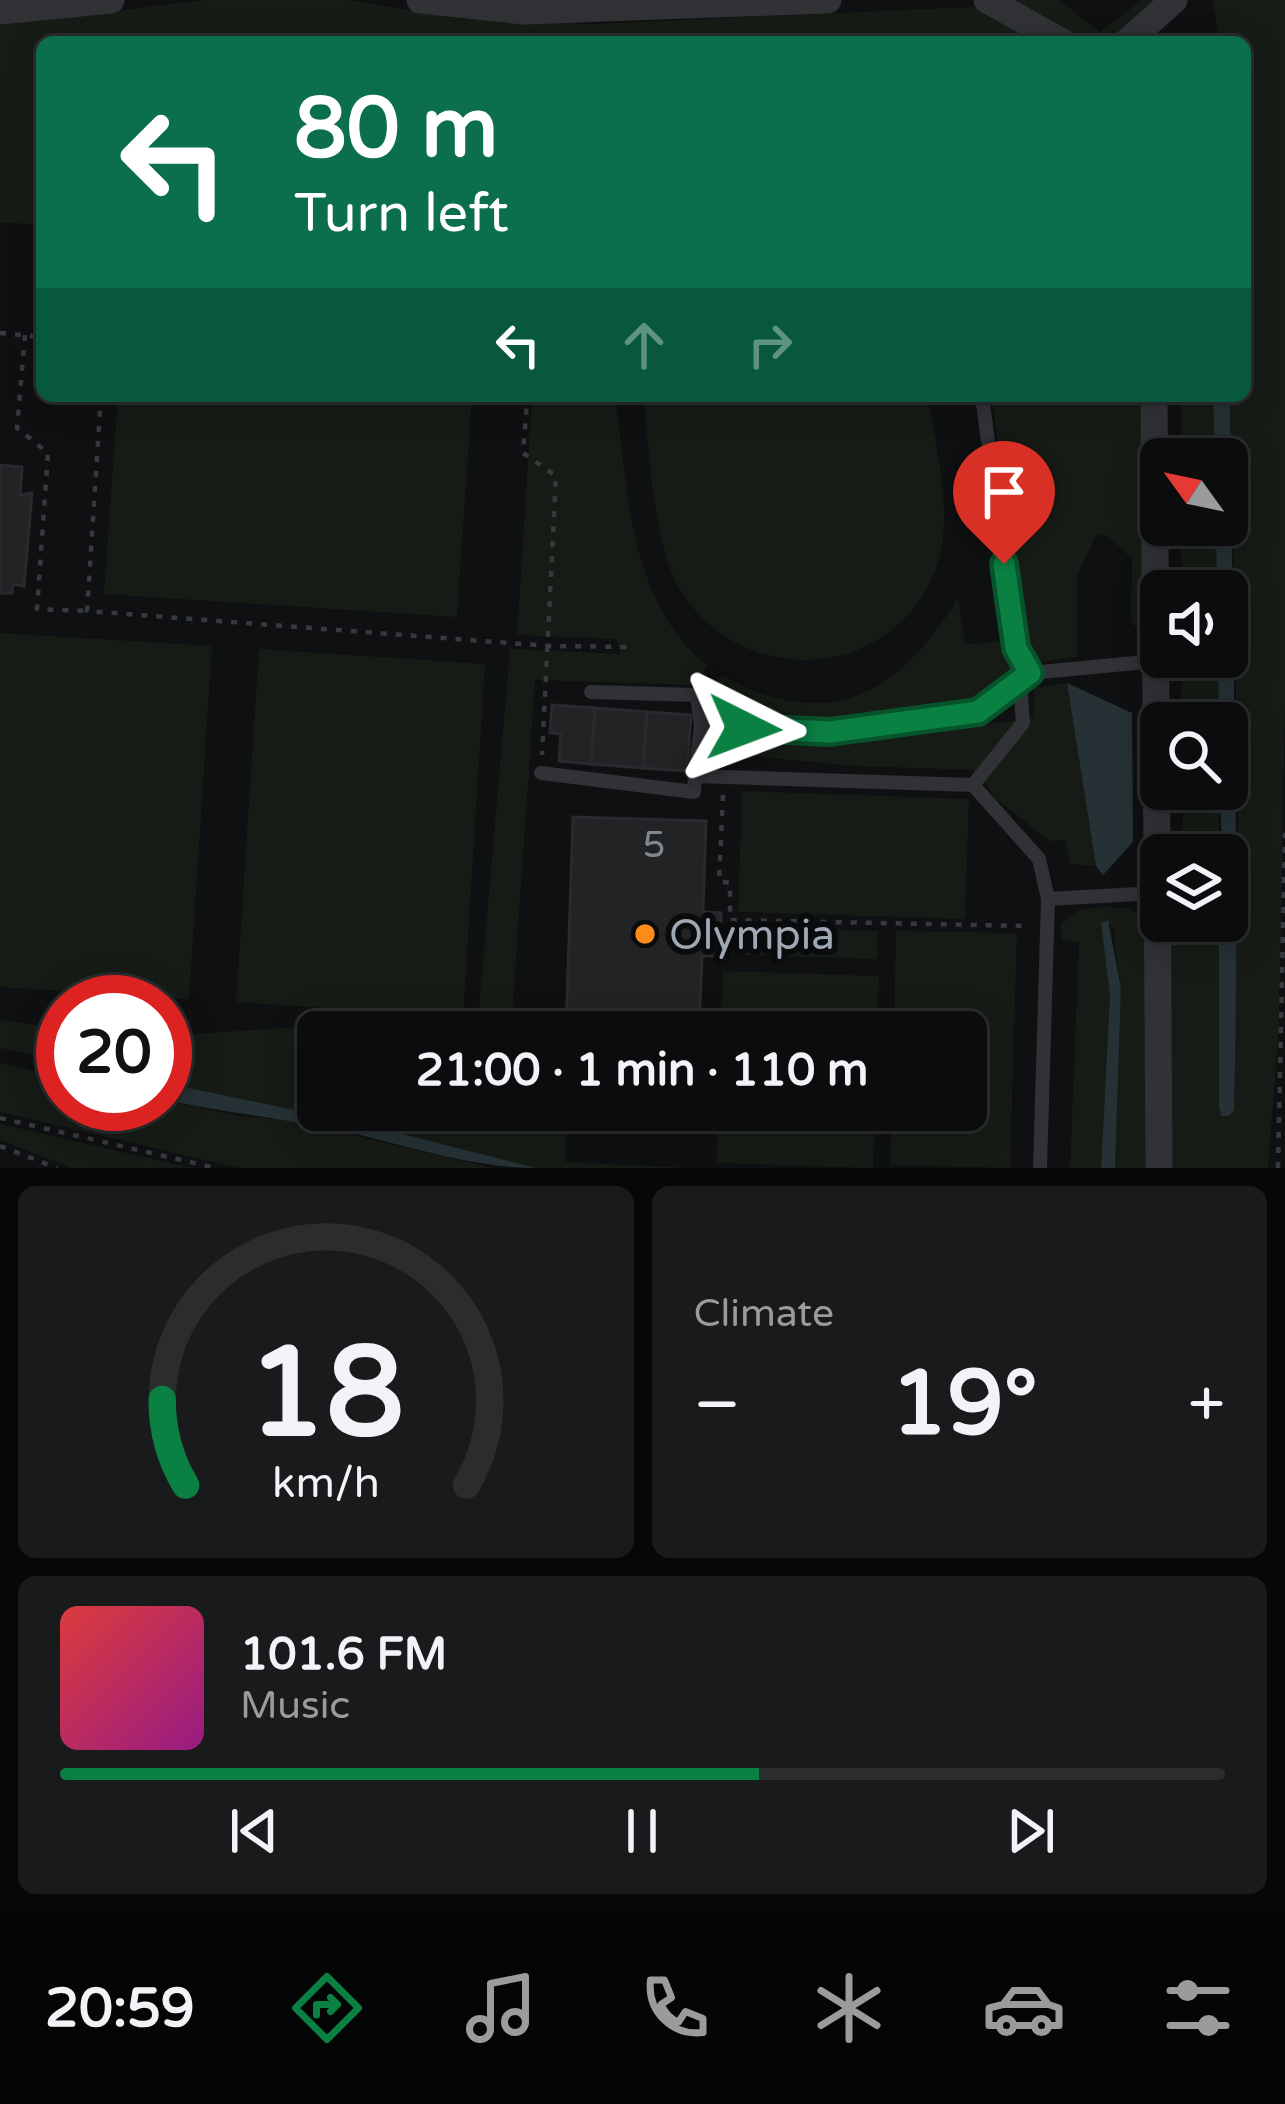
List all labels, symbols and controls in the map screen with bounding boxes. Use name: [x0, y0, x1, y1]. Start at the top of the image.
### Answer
text: 80 m: [294, 79, 498, 180]
icon: left: [96, 84, 252, 240]
text: Turn left: [294, 181, 509, 246]
icon: left: [485, 312, 551, 378]
icon: ahead: [611, 312, 677, 378]
icon: right: [737, 312, 803, 378]
north arrow: [1140, 438, 1248, 546]
map controls: [1140, 438, 1248, 942]
pin: [953, 441, 1055, 564]
icon: arrive: [971, 459, 1037, 525]
button: sound: [1140, 570, 1248, 678]
position arrow: [681, 665, 807, 791]
button: search: [1140, 702, 1248, 810]
house number: 5: [643, 824, 665, 867]
button: layers: [1140, 834, 1248, 942]
place label: Olympia: [669, 910, 835, 961]
marker: Olympia: [632, 921, 658, 947]
speed limit sign: 20: [36, 975, 192, 1131]
text: 21:00 · 1 min · 110 m: [416, 1044, 868, 1098]
text: Climate: [694, 1290, 834, 1337]
text: 18: [247, 1319, 404, 1470]
text: 19°: [891, 1350, 1038, 1459]
text: −: [694, 1365, 741, 1445]
text: +: [1188, 1365, 1225, 1445]
text: km/h: [272, 1458, 380, 1509]
text: 101.6 FM: [240, 1628, 447, 1682]
text: Music: [240, 1682, 350, 1729]
icon: previous: [221, 1798, 287, 1864]
icon: pause: [609, 1798, 675, 1864]
icon: next: [998, 1798, 1064, 1864]
icon: directions: [285, 1966, 369, 2050]
icon: music: [459, 1966, 543, 2050]
icon: phone: [633, 1966, 717, 2050]
icon: climate: [807, 1966, 891, 2050]
icon: car: [982, 1966, 1066, 2050]
icon: filters: [1156, 1966, 1240, 2050]
text: 20:59: [45, 1976, 195, 2041]

